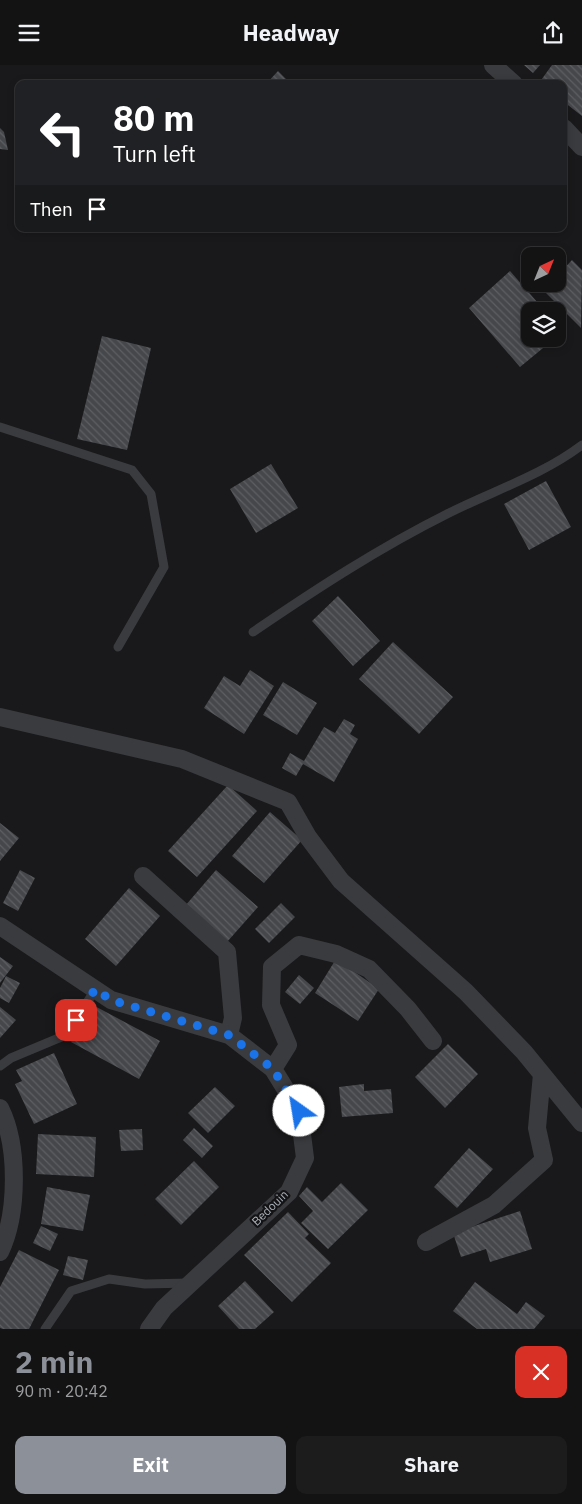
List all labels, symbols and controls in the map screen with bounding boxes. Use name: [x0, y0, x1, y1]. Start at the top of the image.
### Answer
text: Headway: [243, 18, 339, 47]
icon: menu: [15, 19, 43, 47]
icon: share: [539, 19, 567, 47]
text: 80 m: [113, 95, 195, 141]
icon: left: [30, 100, 95, 165]
text: Turn left: [113, 139, 196, 168]
icon: arrive: [83, 195, 111, 223]
text: Then: [30, 197, 73, 221]
north arrow: [521, 247, 566, 293]
map controls: [521, 247, 566, 347]
button: layers: [521, 302, 566, 347]
pin: [55, 999, 97, 1041]
icon: arrive: [62, 1006, 90, 1034]
position arrow: [272, 1084, 324, 1136]
street label: Bedouin: [248, 1187, 291, 1229]
text: 2 min: [15, 1342, 93, 1381]
button: close: [515, 1346, 567, 1398]
text: 90 m · 20:42: [15, 1381, 108, 1401]
button: Exit: [15, 1436, 286, 1494]
button: Share: [296, 1436, 567, 1494]

